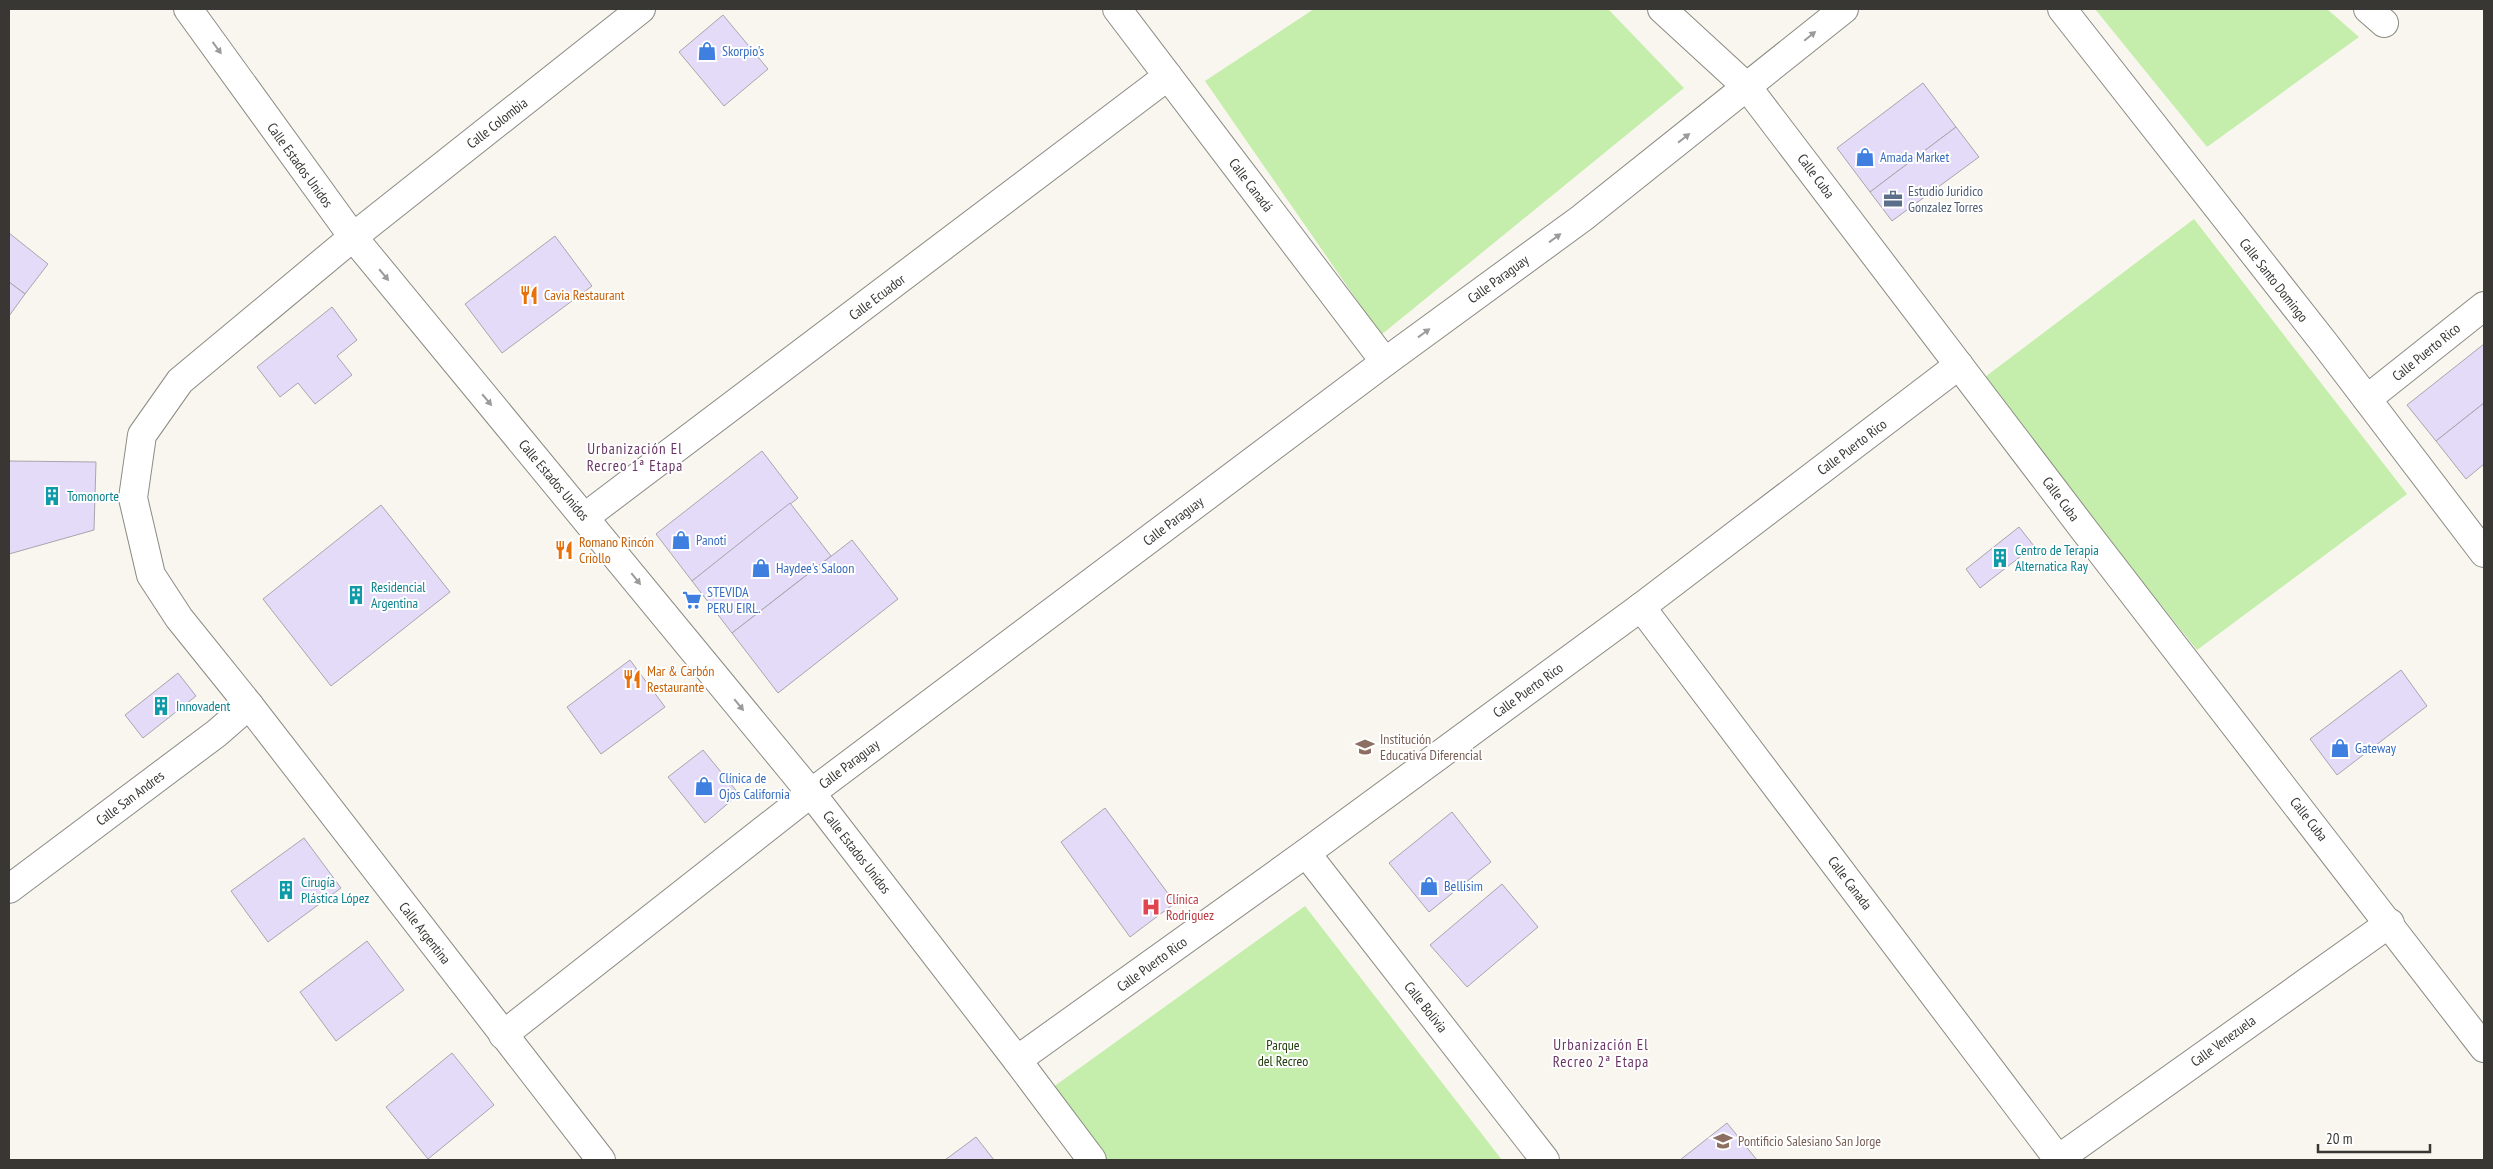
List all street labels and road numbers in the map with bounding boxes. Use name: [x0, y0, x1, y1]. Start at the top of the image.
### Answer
street label: Calle Colombia: [463, 94, 531, 152]
street label: Calle Estados Unidos: [263, 119, 337, 211]
street label: Calle Cuba: [1793, 150, 1839, 202]
street label: Calle Canadá: [1225, 155, 1277, 215]
street label: Calle Santo Domingo: [2236, 235, 2312, 325]
street label: Calle Paraguay: [1464, 250, 1533, 307]
street label: Calle Ecuador: [845, 270, 909, 324]
street label: Calle Puerto Rico: [2388, 319, 2464, 385]
street label: Calle Puerto Rico: [1814, 415, 1890, 479]
street label: Calle Estados Unidos: [515, 436, 593, 524]
street label: Calle Cuba: [2038, 473, 2084, 525]
street label: Calle Paraguay: [1139, 492, 1207, 550]
street label: Calle Puerto Rico: [1489, 659, 1567, 721]
street label: Calle Paraguay: [815, 735, 883, 793]
street label: Calle San Andres: [92, 766, 168, 829]
street label: Calle Cuba: [2286, 793, 2332, 845]
street label: Calle Estados Unidos: [819, 807, 895, 897]
street label: Calle Canada: [1824, 853, 1876, 913]
street label: Calle Argentina: [395, 898, 455, 968]
street label: Calle Puerto Rico: [1113, 933, 1191, 995]
street label: Calle Bolivia: [1400, 978, 1452, 1036]
street label: Calle Venezuela: [2187, 1011, 2259, 1071]

